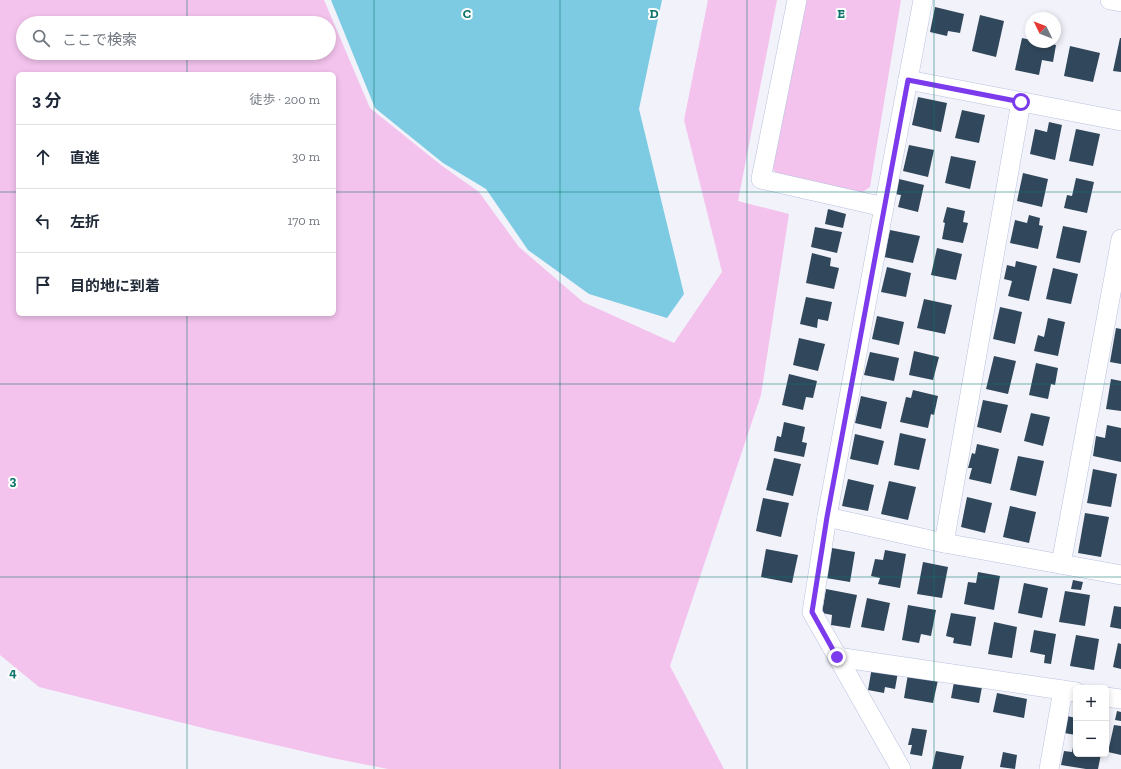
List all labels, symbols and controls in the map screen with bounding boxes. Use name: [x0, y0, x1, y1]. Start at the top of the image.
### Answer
text: C: [463, 6, 471, 21]
text: D: [649, 6, 659, 21]
text: E: [837, 6, 845, 21]
north arrow: [1025, 12, 1061, 48]
search box: [16, 16, 336, 60]
icon: search: [30, 27, 52, 49]
text: ここで検索: [62, 31, 137, 49]
text: 3 分: [32, 90, 61, 110]
text: 徒歩 · 200 m: [249, 92, 320, 107]
route start: [1012, 93, 1030, 111]
icon: ahead: [32, 146, 54, 168]
text: 直進: [70, 149, 100, 167]
text: 30 m: [292, 149, 320, 164]
icon: left: [32, 210, 54, 232]
text: 左折: [70, 213, 100, 231]
text: 170 m: [287, 213, 320, 228]
icon: arrive: [32, 274, 54, 296]
text: 目的地に到着: [70, 277, 160, 295]
text: 3: [10, 473, 17, 488]
route end: [828, 648, 846, 666]
text: 4: [9, 665, 17, 680]
map controls: [1073, 685, 1109, 757]
button: +: [1073, 685, 1109, 721]
button: −: [1073, 721, 1109, 757]

